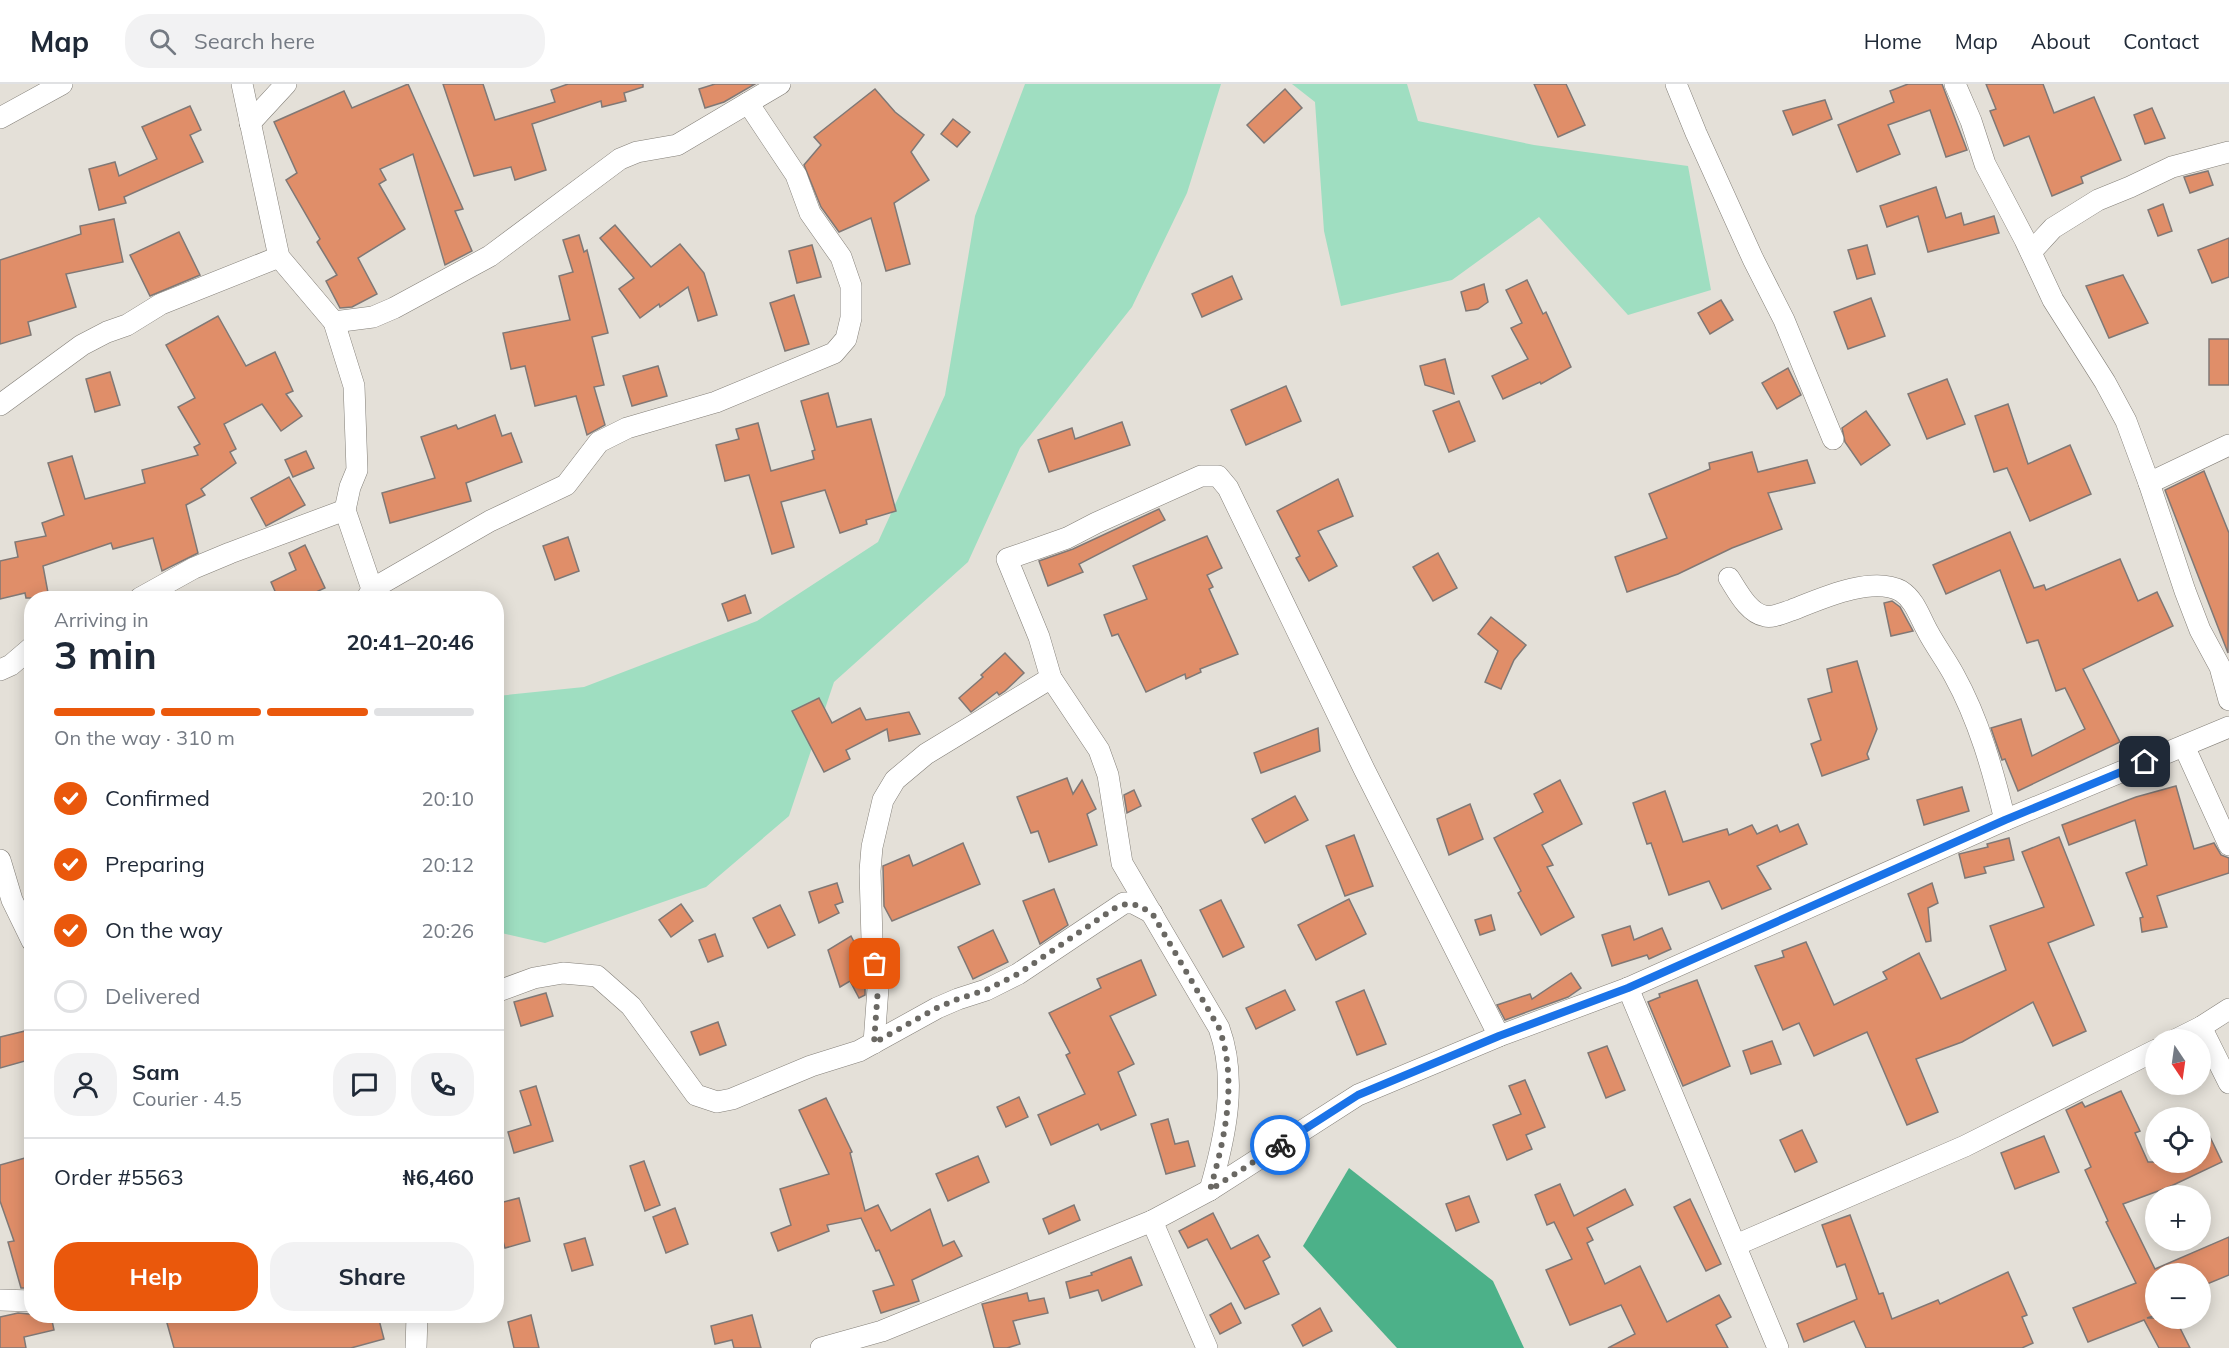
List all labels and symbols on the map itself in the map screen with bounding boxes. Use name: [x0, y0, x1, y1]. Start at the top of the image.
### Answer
pin: [2119, 736, 2170, 787]
pin: [849, 938, 900, 989]
north arrow: [2145, 1029, 2211, 1095]
courier: [1250, 1115, 1310, 1175]

